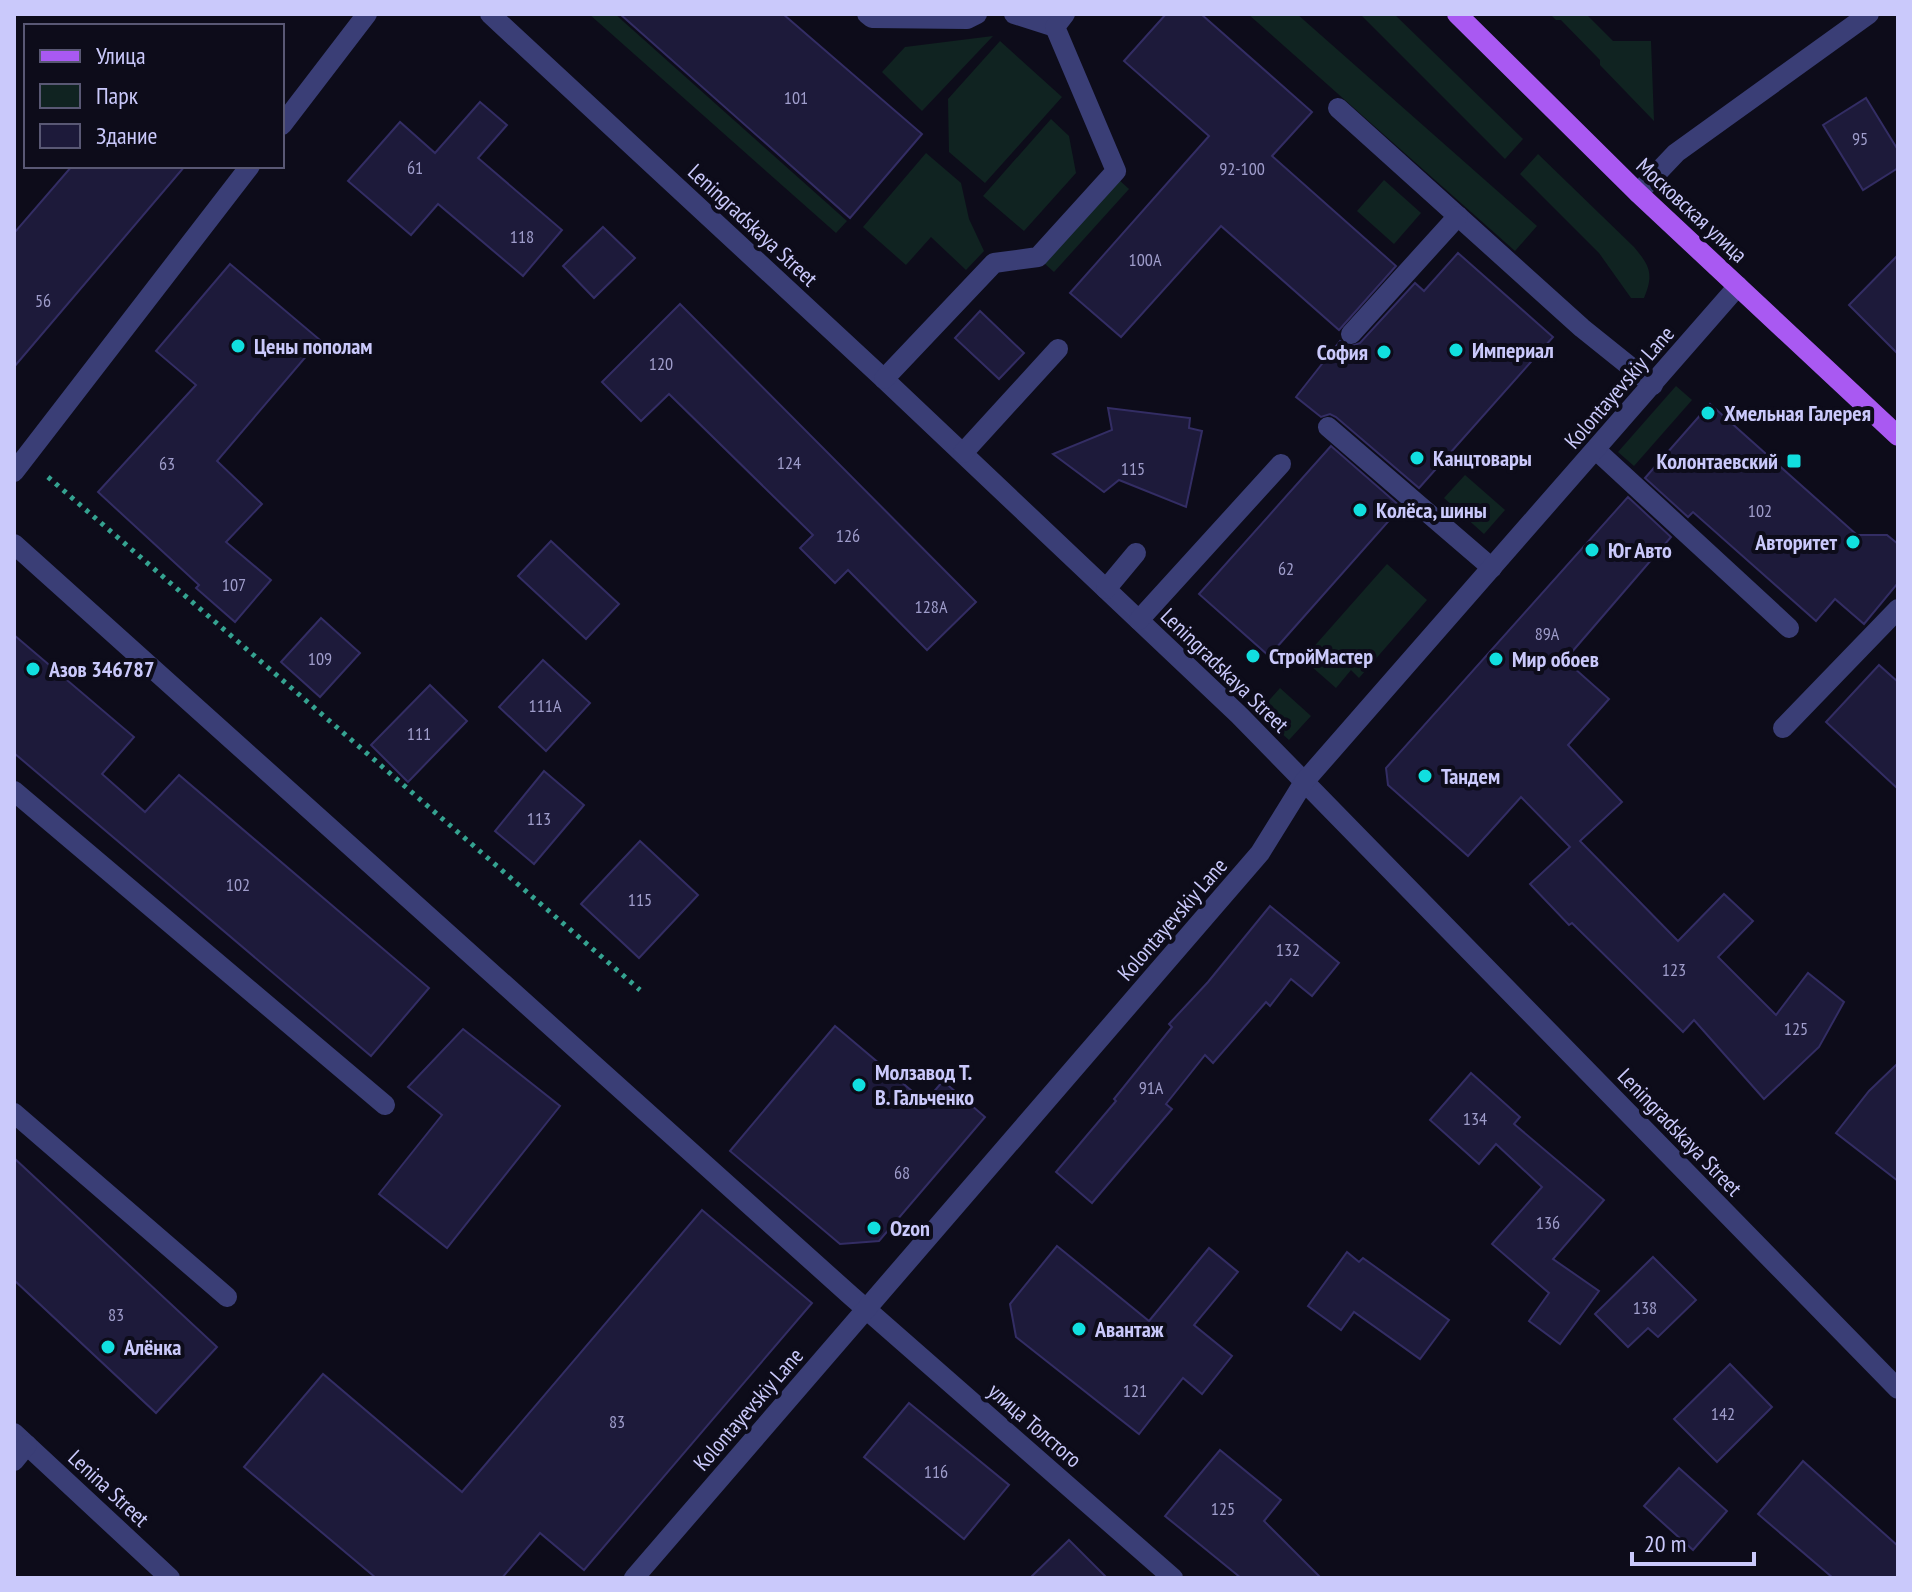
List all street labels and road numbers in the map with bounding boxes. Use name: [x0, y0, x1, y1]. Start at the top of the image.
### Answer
street label: Московская улица: [1631, 152, 1753, 268]
street label: Leningradskaya Street: [682, 158, 824, 292]
street label: Kolontayevskiy Lane: [1558, 320, 1680, 454]
street label: Leningradskaya Street: [1155, 602, 1295, 738]
street label: Kolontayevskiy Lane: [1111, 852, 1233, 986]
street label: Leningradskaya Street: [1612, 1062, 1748, 1202]
street label: Kolontayevskiy Lane: [687, 1342, 809, 1476]
street label: улица Толстого: [982, 1377, 1088, 1473]
street label: Lenina Street: [63, 1444, 155, 1532]

